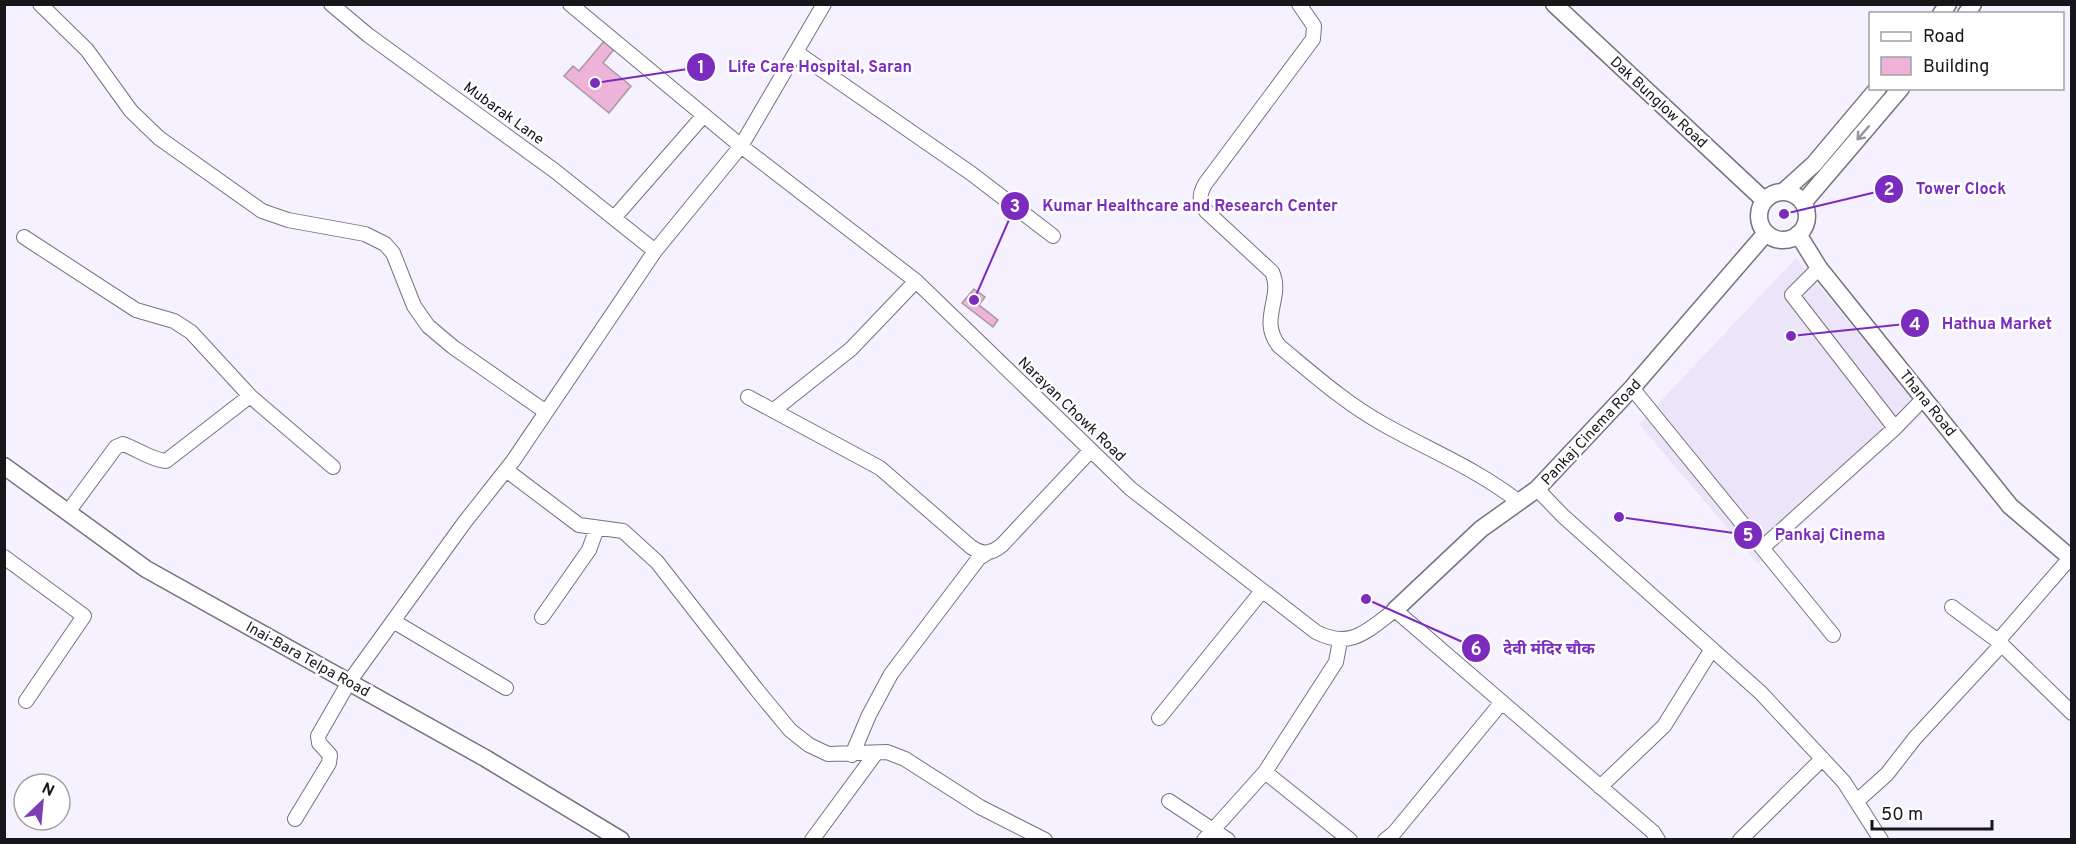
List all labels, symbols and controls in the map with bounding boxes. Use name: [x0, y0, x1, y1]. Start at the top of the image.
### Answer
legend: [1869, 12, 2064, 90]
text: Road: [1923, 26, 1965, 49]
callout: Life Care Hospital, Saran: [686, 50, 924, 84]
street label: Dak Bunglow Road: [1605, 53, 1711, 153]
text: Building: [1923, 56, 1989, 79]
text: 1: [697, 57, 705, 80]
text: Life Care Hospital, Saran: [728, 58, 912, 78]
street label: Mubarak Lane: [459, 79, 547, 150]
one-way arrow: [1856, 125, 1870, 140]
callout: Tower Clock: [1874, 172, 2018, 206]
text: 2: [1883, 179, 1895, 202]
text: Tower Clock: [1916, 180, 2006, 200]
callout: Kumar Healthcare and Research Center: [1000, 189, 1350, 223]
text: 3: [1010, 196, 1020, 219]
text: Kumar Healthcare and Research Center: [1042, 197, 1338, 217]
callout: Hathua Market: [1900, 306, 2064, 340]
text: 4: [1909, 314, 1921, 337]
text: Hathua Market: [1942, 315, 2052, 335]
street label: Narayan Chowk Road: [1013, 354, 1129, 467]
street label: Thana Road: [1894, 367, 1959, 441]
street label: Pankaj Cinema Road: [1538, 376, 1646, 490]
callout: Pankaj Cinema: [1733, 518, 1897, 552]
text: 5: [1743, 525, 1754, 548]
text: Pankaj Cinema: [1775, 526, 1885, 546]
street label: Inai-Bara Telpa Road: [242, 618, 373, 702]
callout: देवी मंदिर चौक: [1461, 631, 1607, 665]
text: 6: [1470, 639, 1482, 662]
text: देवी मंदिर चौक: [1503, 639, 1596, 660]
north arrow: [12, 772, 72, 832]
text: N: [38, 779, 57, 802]
scale bar: [1872, 793, 1992, 831]
text: 50 m: [1881, 804, 1923, 827]

